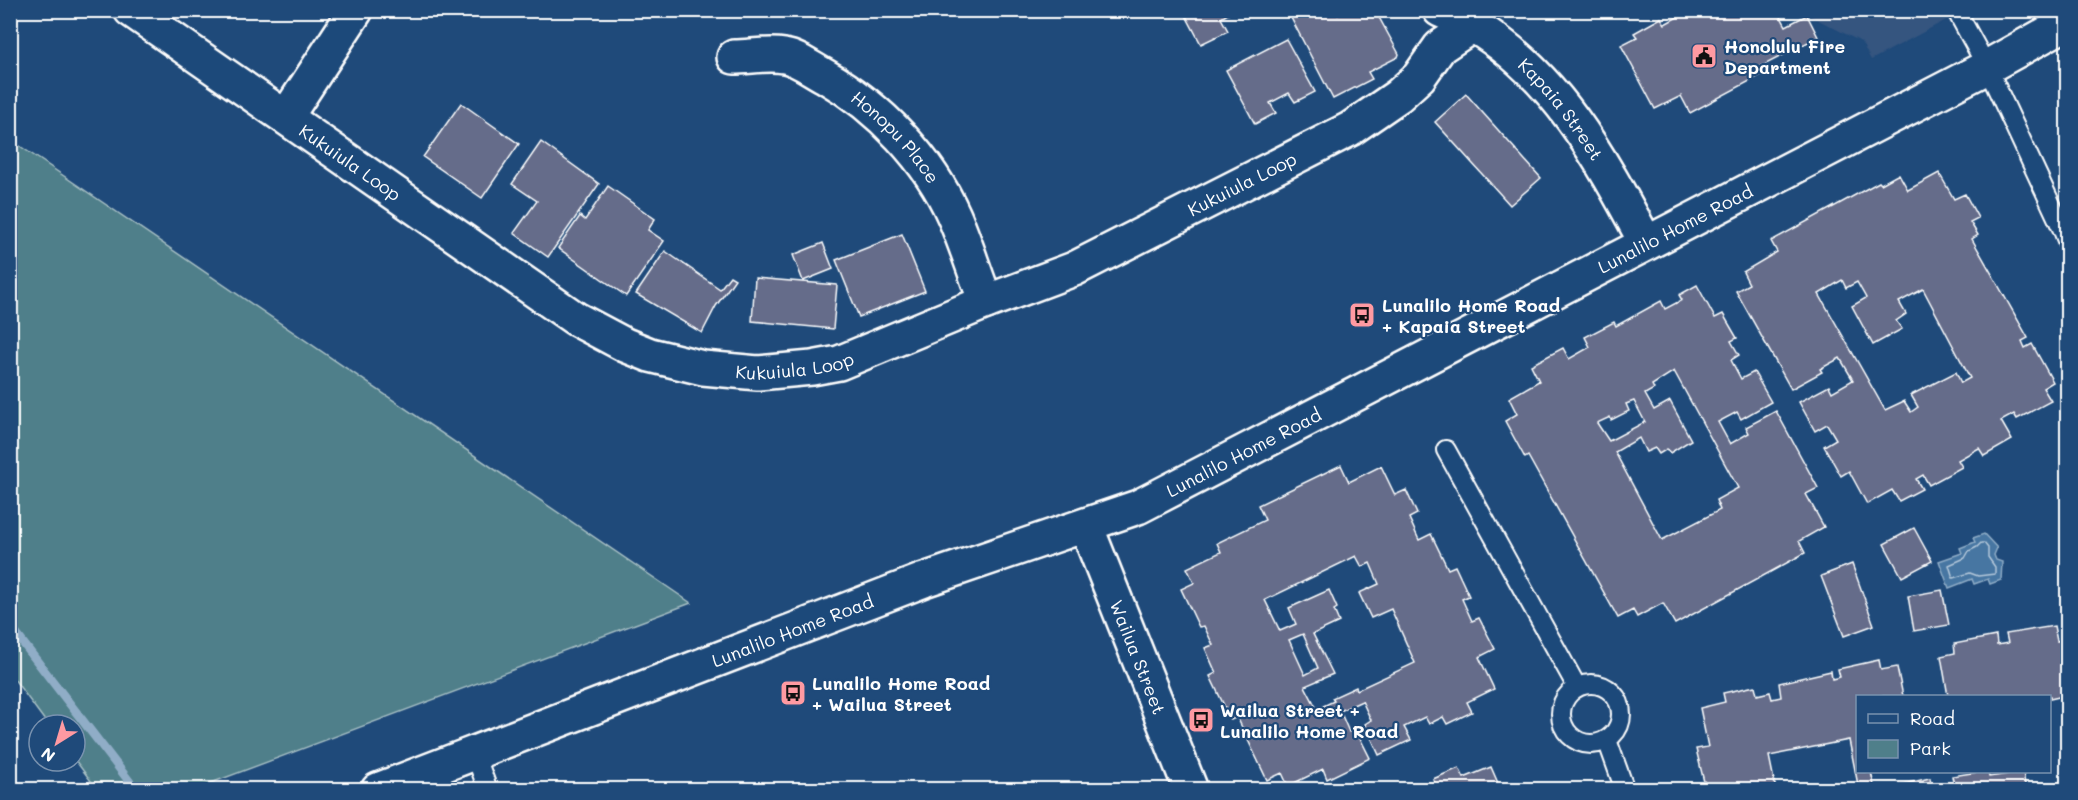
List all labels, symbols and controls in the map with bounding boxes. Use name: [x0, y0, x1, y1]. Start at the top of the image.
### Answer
place label: Honolulu Fire Department: [1724, 34, 1846, 79]
public building icon: Honolulu Fire Department: [1689, 41, 1719, 71]
street label: Kapaia Street: [1513, 53, 1609, 165]
street label: Honopu Place: [846, 85, 945, 188]
street label: Kukuiula Loop: [295, 118, 406, 206]
street label: Kukuiula Loop: [1183, 146, 1300, 221]
street label: Lunalilo Home Road: [1594, 179, 1757, 279]
place label: Lunalilo Home Road + Kapaia Street: [1382, 293, 1560, 338]
bus stop icon: Lunalilo Home Road + Kapaia Street: [1347, 300, 1377, 330]
street label: Kukuiula Loop: [735, 346, 857, 385]
street label: Lunalilo Home Road: [1162, 402, 1325, 502]
street label: Lunalilo Home Road: [708, 589, 877, 673]
street label: Wailua Street: [1105, 596, 1172, 718]
place label: Lunalilo Home Road + Wailua Street: [812, 671, 990, 716]
bus stop icon: Lunalilo Home Road + Wailua Street: [778, 678, 808, 708]
legend: [1856, 695, 2051, 773]
place label: Wailua Street + Lunalilo Home Road: [1220, 698, 1398, 743]
bus stop icon: Wailua Street + Lunalilo Home Road: [1186, 705, 1216, 735]
text: Road: [1910, 706, 1955, 730]
north arrow: [27, 713, 87, 773]
text: Park: [1910, 736, 1951, 760]
text: N: [36, 743, 59, 767]

